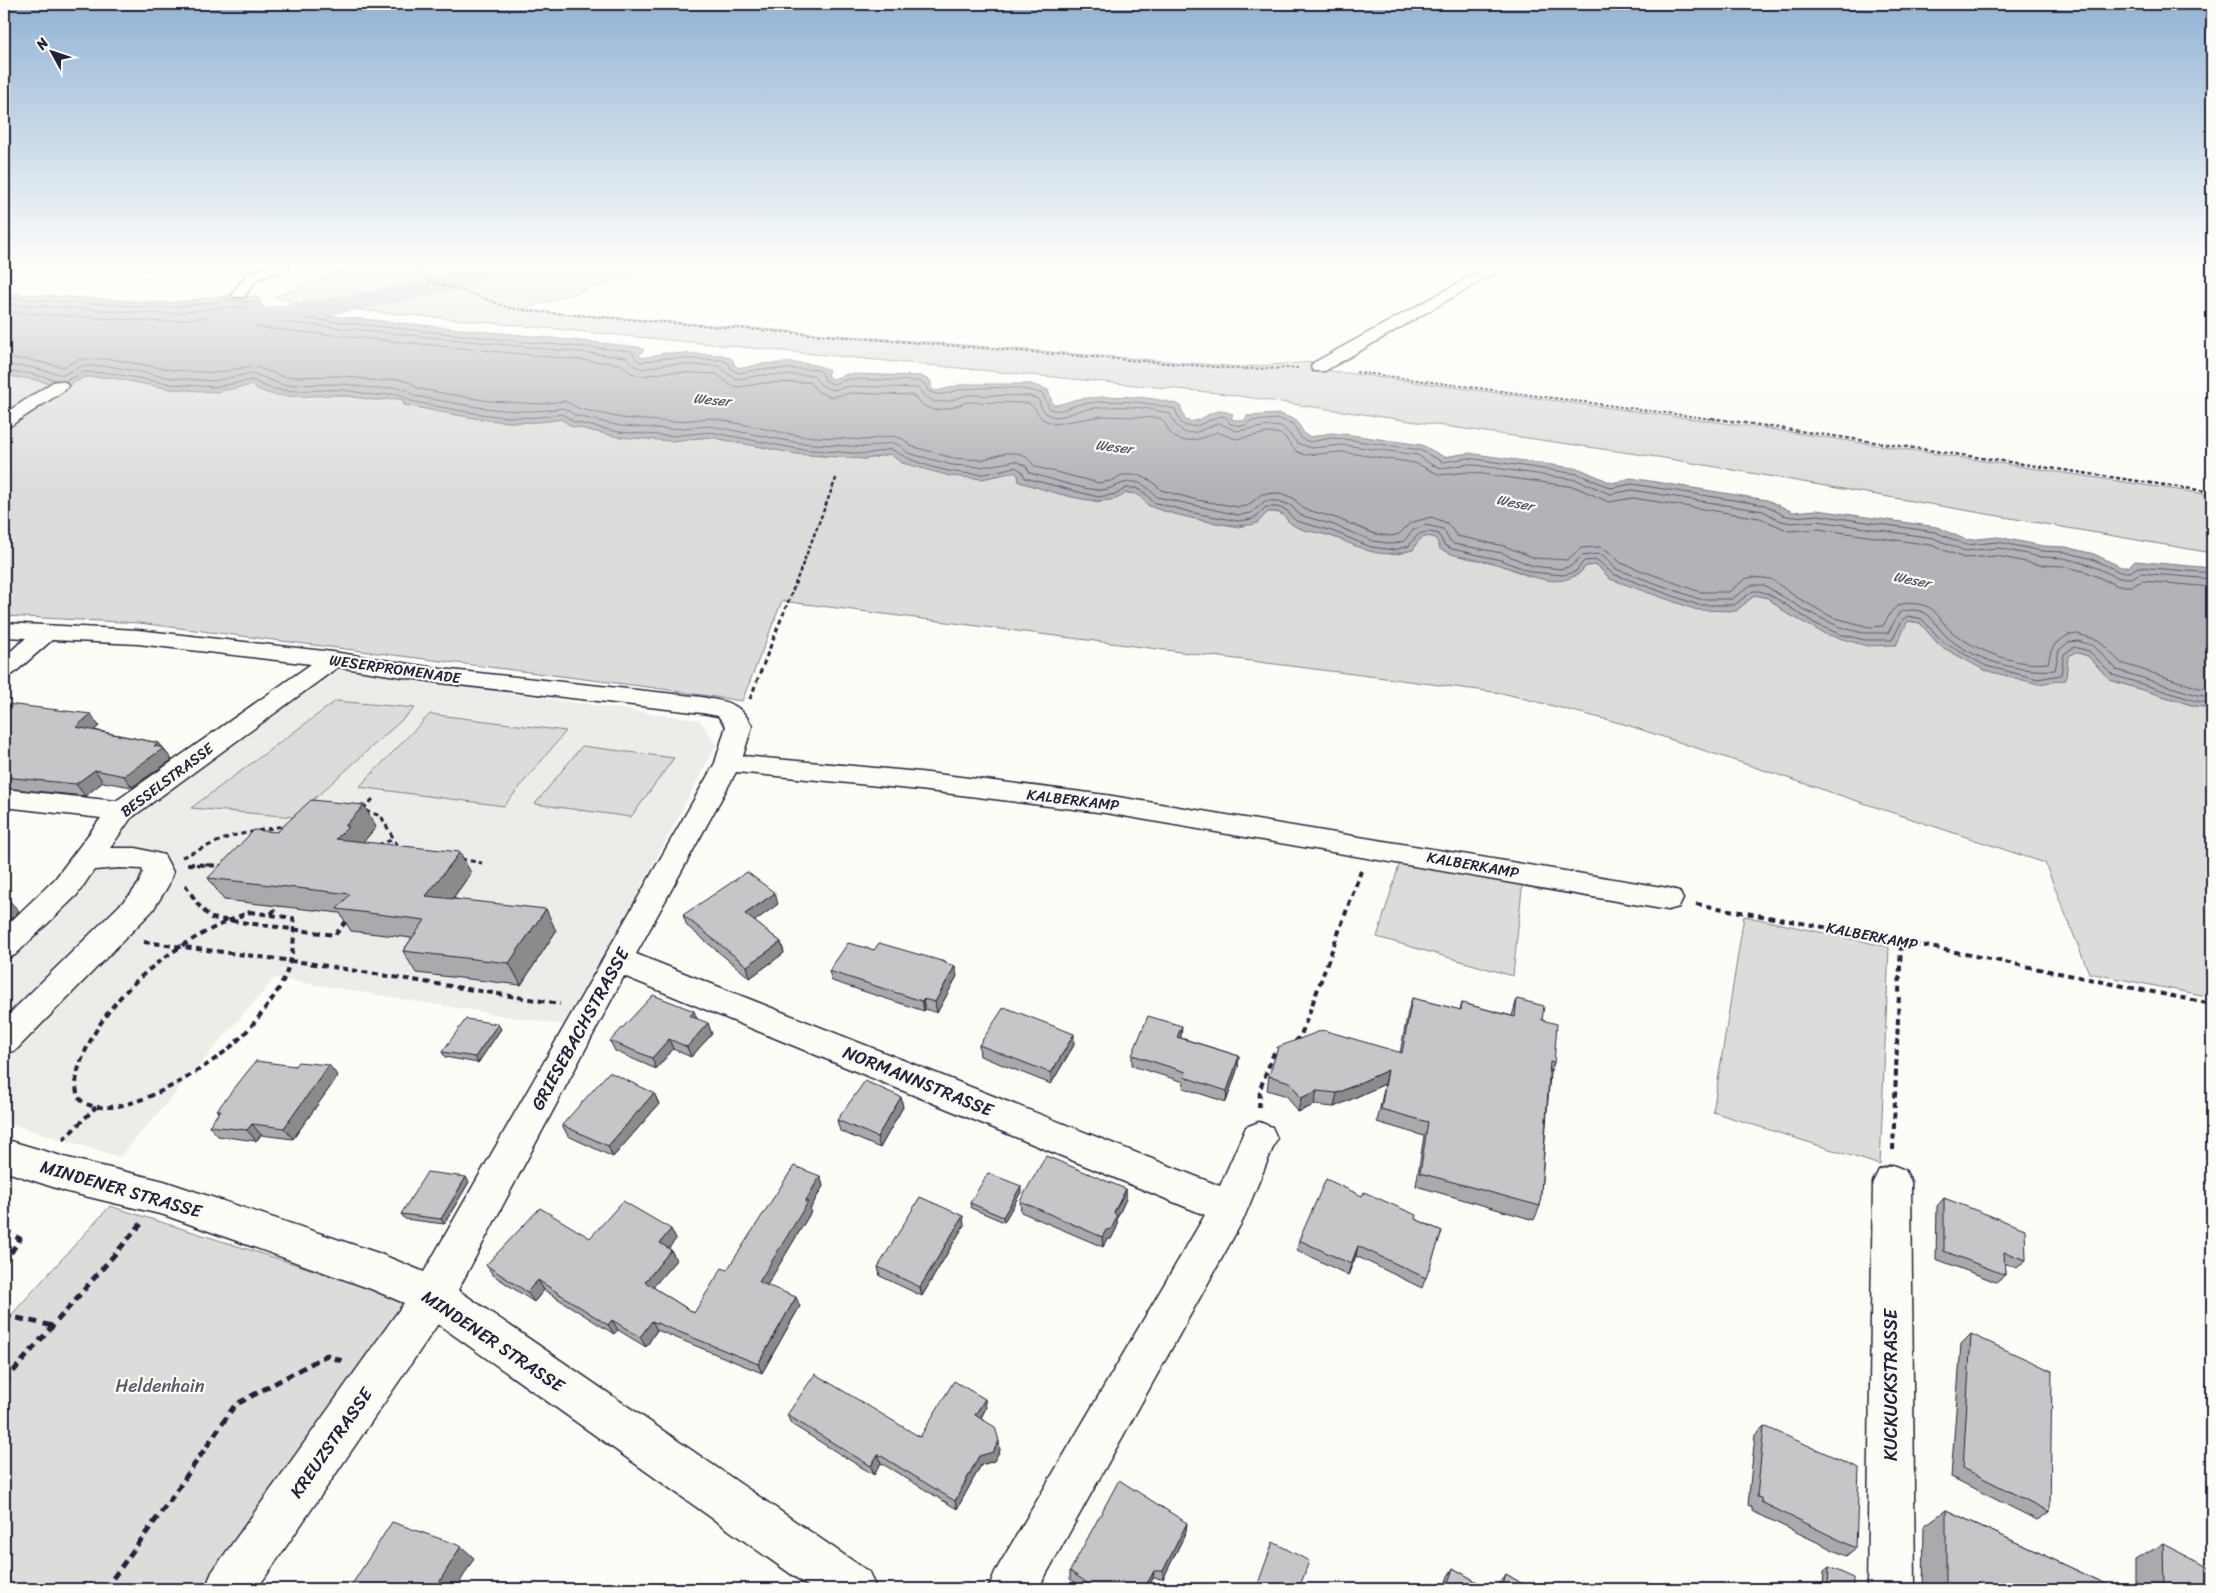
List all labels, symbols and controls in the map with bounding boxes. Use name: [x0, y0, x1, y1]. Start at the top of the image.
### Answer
north arrow: [28, 28, 78, 78]
text: N: [29, 32, 55, 56]
water label: Weser: [692, 386, 735, 414]
water label: Weser: [1094, 432, 1137, 462]
water label: Weser: [1494, 487, 1539, 519]
water label: Weser: [1891, 564, 1936, 596]
street label: WESERPROMENADE: [328, 647, 464, 691]
street label: BESSELSTRASSE: [115, 735, 221, 824]
street label: KALBERKAMP: [1025, 781, 1121, 819]
street label: KALBERKAMP: [1425, 844, 1521, 886]
street label: KALBERKAMP: [1824, 914, 1920, 958]
street label: GRIESEBACHSTRASSE: [522, 941, 639, 1116]
street label: NORMANNSTRASSE: [838, 1036, 999, 1126]
street label: MINDENER STRASSE: [37, 1151, 206, 1228]
street label: MINDENER STRASSE: [415, 1281, 572, 1401]
street label: KUCKUCKSTRASSE: [1875, 1308, 1907, 1461]
park label: Heldenhain: [116, 1370, 205, 1402]
street label: KREUZSTRASSE: [281, 1380, 382, 1505]

